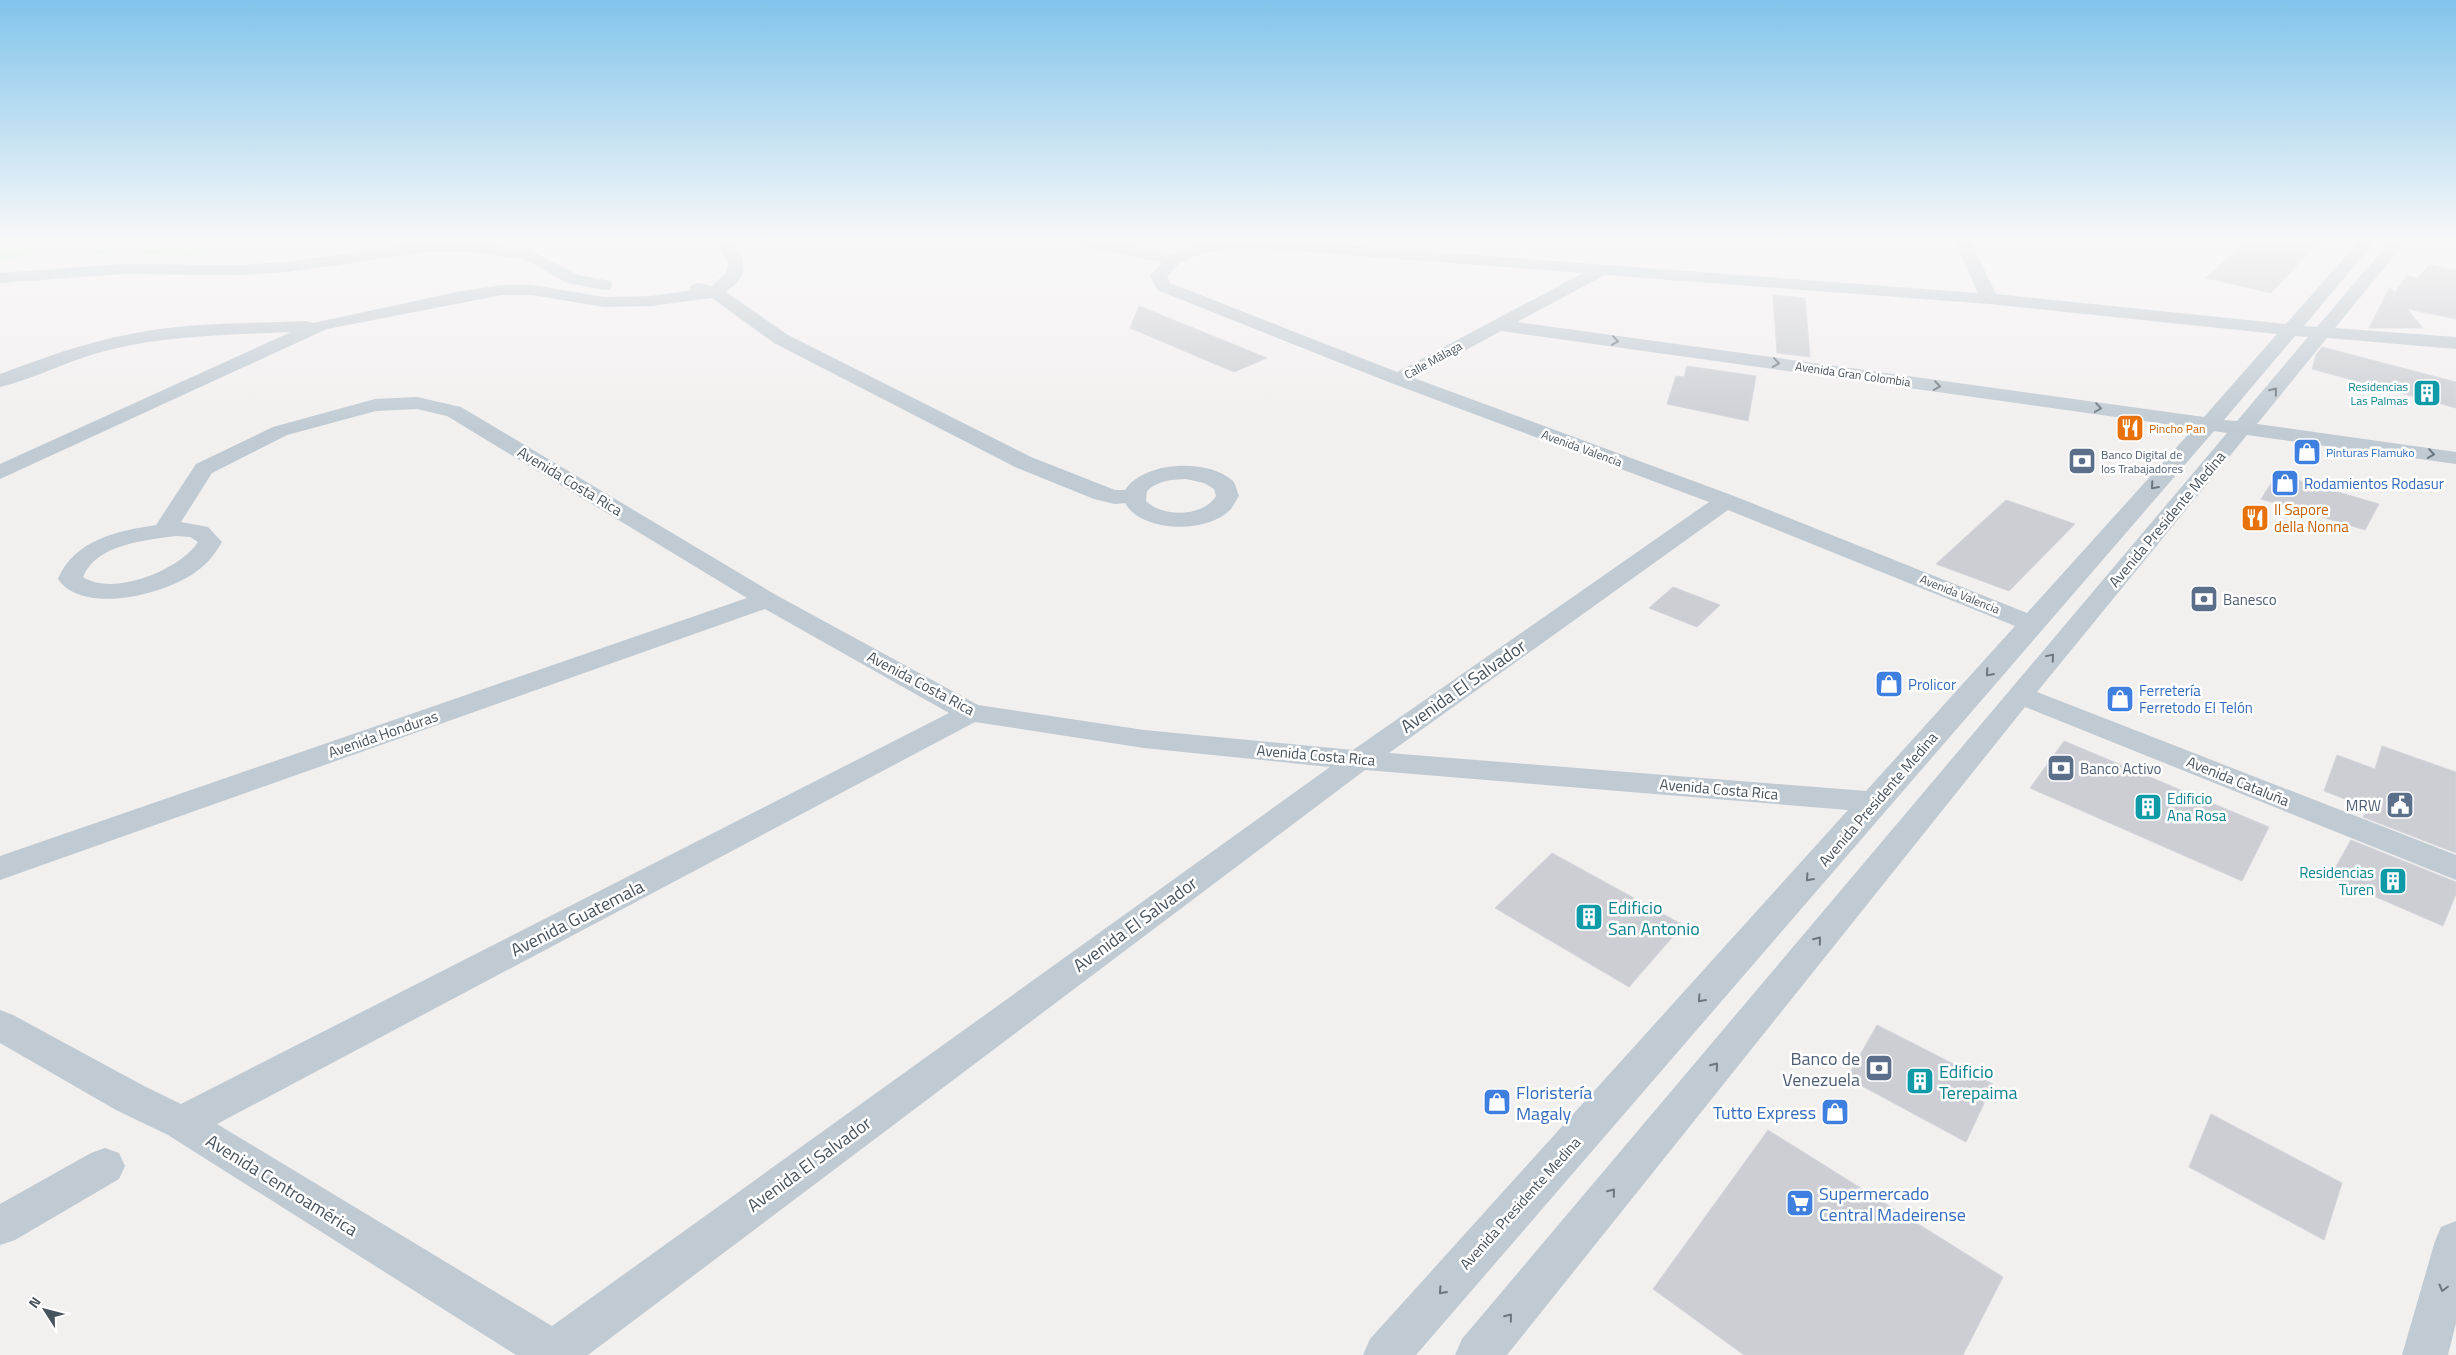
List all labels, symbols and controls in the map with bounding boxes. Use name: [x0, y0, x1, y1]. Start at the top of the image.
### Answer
street label: Calle Málaga: [1400, 336, 1466, 384]
one-way arrow: [1610, 336, 1619, 346]
street label: Avenida Gran Colombia: [1794, 357, 1912, 391]
one-way arrow: [1771, 358, 1780, 368]
place label: Residencias Las Palmas: [2348, 377, 2408, 410]
building icon: Residencias Las Palmas: [2412, 378, 2442, 408]
one-way arrow: [1932, 380, 1941, 390]
one-way arrow: [2269, 388, 2277, 397]
one-way arrow: [2094, 402, 2102, 413]
restaurant icon: Pincho Pan: [2115, 413, 2145, 443]
place label: Pincho Pan: [2149, 419, 2205, 438]
street label: Avenida Valencia: [1539, 425, 1625, 471]
shop icon: Pinturas Flamuko: [2292, 437, 2322, 467]
street label: Avenida Costa Rica: [513, 441, 627, 522]
place label: Pinturas Flamuko: [2326, 443, 2415, 462]
place label: Banco Digital de los Trabajadores: [2101, 445, 2184, 478]
street label: Avenida Presidente Medina: [2103, 445, 2231, 592]
bank icon: Banco Digital de los Trabajadores: [2067, 446, 2097, 476]
one-way arrow: [2427, 448, 2435, 459]
shop icon: Rodamientos Rodasur: [2270, 468, 2300, 498]
place label: Rodamientos Rodasur: [2304, 472, 2444, 495]
one-way arrow: [2152, 480, 2160, 489]
place label: Il Sapore della Nonna: [2274, 498, 2349, 538]
restaurant icon: Il Sapore della Nonna: [2240, 503, 2270, 533]
street label: Avenida Valencia: [1917, 569, 2003, 619]
bank icon: Banesco: [2189, 584, 2219, 614]
place label: Banesco: [2223, 588, 2277, 611]
street label: Avenida El Salvador: [1395, 633, 1531, 739]
street label: Avenida Costa Rica: [863, 645, 979, 721]
one-way arrow: [2046, 654, 2055, 663]
one-way arrow: [1986, 668, 1995, 677]
shop icon: Prolicor: [1874, 669, 1904, 699]
place label: Prolicor: [1908, 673, 1956, 696]
place label: Ferretería Ferretodo El Telón: [2139, 679, 2253, 719]
shop icon: Ferretería Ferretodo El Telón: [2105, 684, 2135, 714]
street label: Avenida Honduras: [325, 704, 441, 764]
street label: Avenida Presidente Medina: [1813, 726, 1943, 871]
street label: Avenida Costa Rica: [1256, 738, 1377, 772]
street label: Avenida Cataluña: [2183, 750, 2293, 812]
bank icon: Banco Activo: [2046, 753, 2076, 783]
place label: Banco Activo: [2080, 757, 2162, 780]
street label: Avenida Costa Rica: [1659, 772, 1780, 806]
place label: Edificio Ana Rosa: [2167, 787, 2227, 827]
public building icon: MRW: [2385, 790, 2415, 820]
building icon: Edificio Ana Rosa: [2133, 792, 2163, 822]
place label: MRW: [2346, 794, 2381, 817]
place label: Residencias Turen: [2299, 861, 2374, 901]
building icon: Residencias Turen: [2378, 866, 2408, 896]
street label: Avenida El Salvador: [1067, 870, 1203, 978]
one-way arrow: [1806, 872, 1815, 881]
street label: Avenida Guatemala: [506, 873, 648, 963]
place label: Edificio San Antonio: [1608, 894, 1700, 942]
building icon: Edificio San Antonio: [1574, 902, 1604, 932]
one-way arrow: [1813, 937, 1822, 946]
one-way arrow: [1698, 994, 1707, 1003]
place label: Banco de Venezuela: [1782, 1045, 1860, 1093]
bank icon: Banco de Venezuela: [1864, 1053, 1894, 1083]
place label: Edificio Terepaima: [1939, 1058, 2018, 1106]
one-way arrow: [1710, 1063, 1718, 1072]
building icon: Edificio Terepaima: [1905, 1066, 1935, 1096]
place label: Floristería Magaly: [1516, 1079, 1592, 1127]
shop icon: Floristería Magaly: [1482, 1087, 1512, 1117]
shop icon: Tutto Express: [1820, 1097, 1850, 1127]
place label: Tutto Express: [1713, 1099, 1816, 1126]
street label: Avenida El Salvador: [741, 1110, 877, 1218]
street label: Avenida Centroamérica: [201, 1127, 363, 1243]
street label: Avenida Presidente Medina: [1454, 1131, 1586, 1275]
place label: Supermercado Central Madeirense: [1819, 1180, 1966, 1228]
one-way arrow: [1607, 1188, 1616, 1197]
supermarket icon: Supermercado Central Madeirense: [1785, 1188, 1815, 1218]
one-way arrow: [2438, 1283, 2449, 1292]
north arrow: [20, 1285, 70, 1335]
one-way arrow: [1439, 1286, 1448, 1295]
text: N: [23, 1292, 45, 1312]
one-way arrow: [1503, 1314, 1512, 1323]

